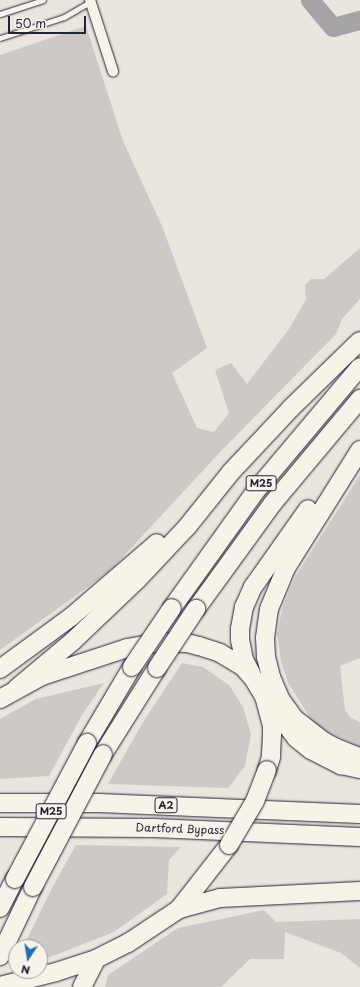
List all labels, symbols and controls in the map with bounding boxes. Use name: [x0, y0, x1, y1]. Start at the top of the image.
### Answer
scale bar: [10, 8, 88, 34]
text: 50 m: [15, 14, 46, 32]
road number: M25: [245, 475, 277, 491]
road number: A2: [154, 797, 178, 813]
road number: M25: [35, 803, 67, 819]
street label: Dartford Bypass: [136, 821, 224, 837]
north arrow: [8, 939, 48, 979]
text: N: [20, 961, 32, 979]

